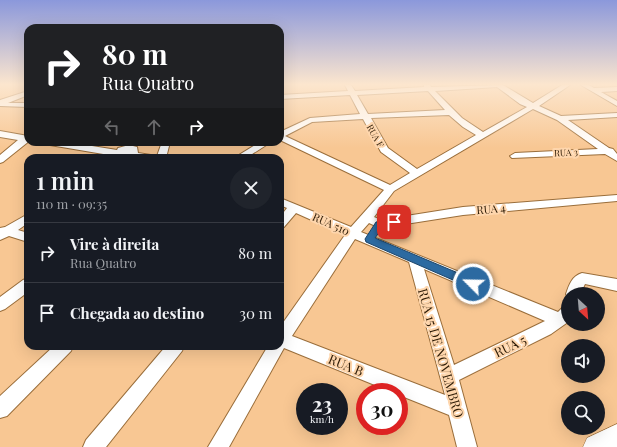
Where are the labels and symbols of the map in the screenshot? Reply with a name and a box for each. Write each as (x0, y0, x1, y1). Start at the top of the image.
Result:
street label: RUA F (364, 122, 387, 149)
street label: RUA 3 (554, 145, 578, 159)
street label: RUA 4 (476, 200, 507, 217)
pin (377, 205, 411, 239)
street label: RUA 510 (310, 209, 352, 239)
position arrow (452, 263, 494, 305)
street label: RUA 15 DE NOVEMBRO (415, 286, 468, 420)
north arrow (561, 287, 605, 331)
street label: RUA 5 (491, 331, 529, 361)
street label: RUA B (326, 350, 366, 379)
speed limit sign: 30 (356, 383, 408, 435)

